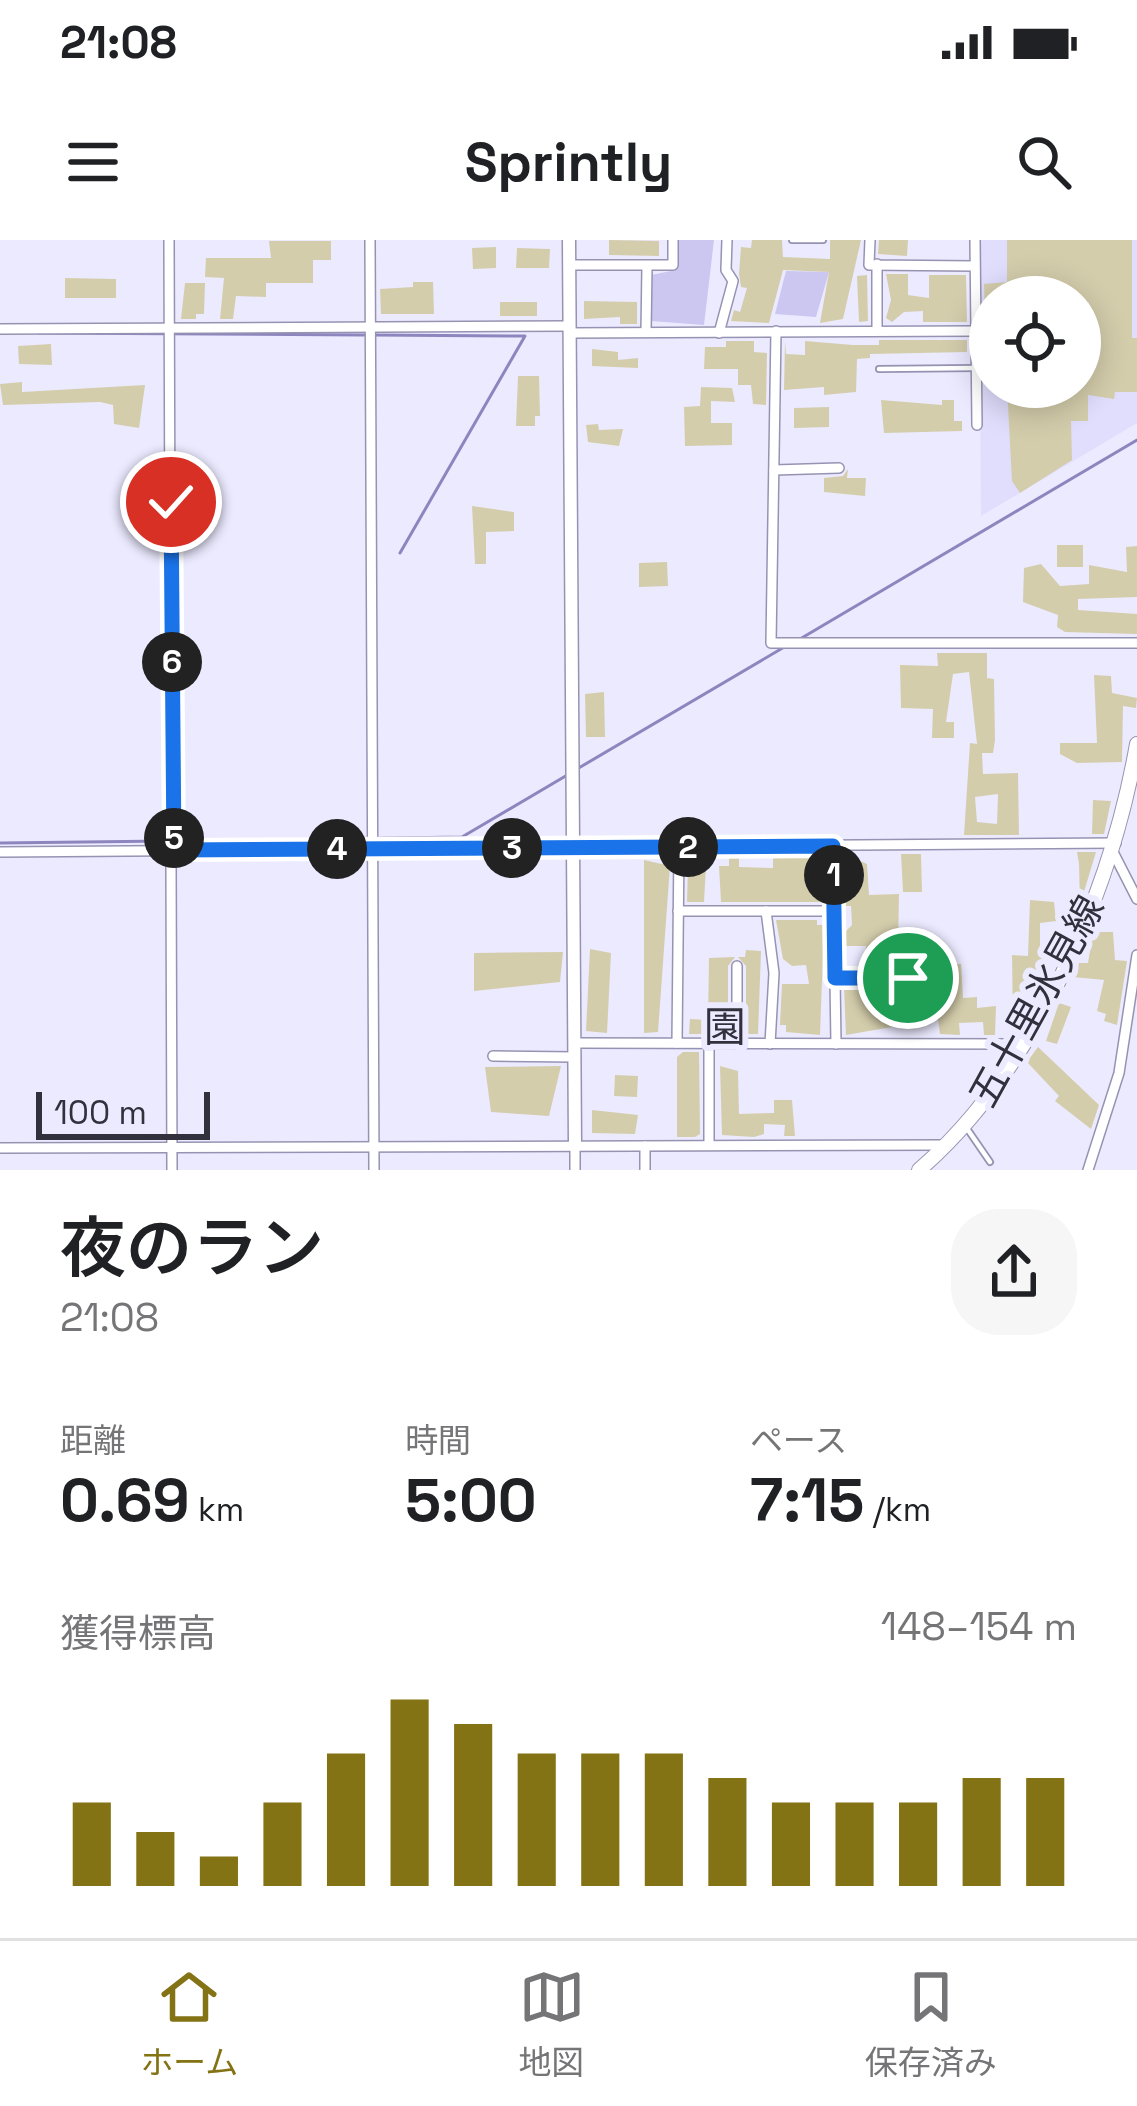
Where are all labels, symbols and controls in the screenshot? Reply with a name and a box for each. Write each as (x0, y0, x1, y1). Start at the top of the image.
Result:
text: 21:08 (60, 14, 177, 71)
text: Sprintly (465, 128, 672, 197)
icon: menu (60, 129, 126, 195)
icon: search (1011, 129, 1077, 195)
map controls (969, 276, 1101, 408)
button: locate (969, 276, 1101, 408)
pin (120, 451, 222, 553)
icon: check (138, 469, 204, 535)
pin: 6 (142, 632, 202, 692)
text: 6 (162, 641, 182, 683)
pin: 5 (144, 808, 204, 868)
text: 5 (164, 817, 184, 859)
pin: 2 (658, 817, 718, 877)
pin: 3 (482, 818, 542, 878)
pin: 4 (307, 819, 367, 879)
text: 2 (678, 826, 698, 868)
text: 3 (502, 827, 522, 869)
text: 4 (327, 828, 348, 870)
pin: 1 (804, 845, 864, 905)
text: 1 (827, 854, 841, 896)
street label: 五十里氷見線 (958, 887, 1115, 1115)
pin (857, 927, 959, 1029)
icon: arrive (875, 945, 941, 1011)
district label: 園 (704, 1001, 746, 1054)
scale bar (36, 1086, 210, 1139)
text: 100 m (54, 1092, 147, 1134)
text: 夜のラン (60, 1206, 324, 1290)
button: share (951, 1209, 1077, 1335)
text: 21:08 (60, 1293, 159, 1342)
text: 距離 (60, 1420, 126, 1462)
text: 時間 (405, 1420, 471, 1462)
text: ペース (750, 1420, 847, 1462)
text: 0.69 (60, 1462, 190, 1539)
text: 5:00 (405, 1462, 537, 1539)
text: 7:15 (750, 1462, 864, 1539)
text: km (190, 1489, 244, 1531)
text: /km (864, 1489, 931, 1531)
text: 148–154 m (881, 1602, 1077, 1651)
text: 獲得標高 (60, 1609, 216, 1658)
tab: ホーム (140, 1964, 238, 2084)
tab: 地図 (519, 1964, 585, 2084)
tab: 保存済み (865, 1964, 997, 2084)

